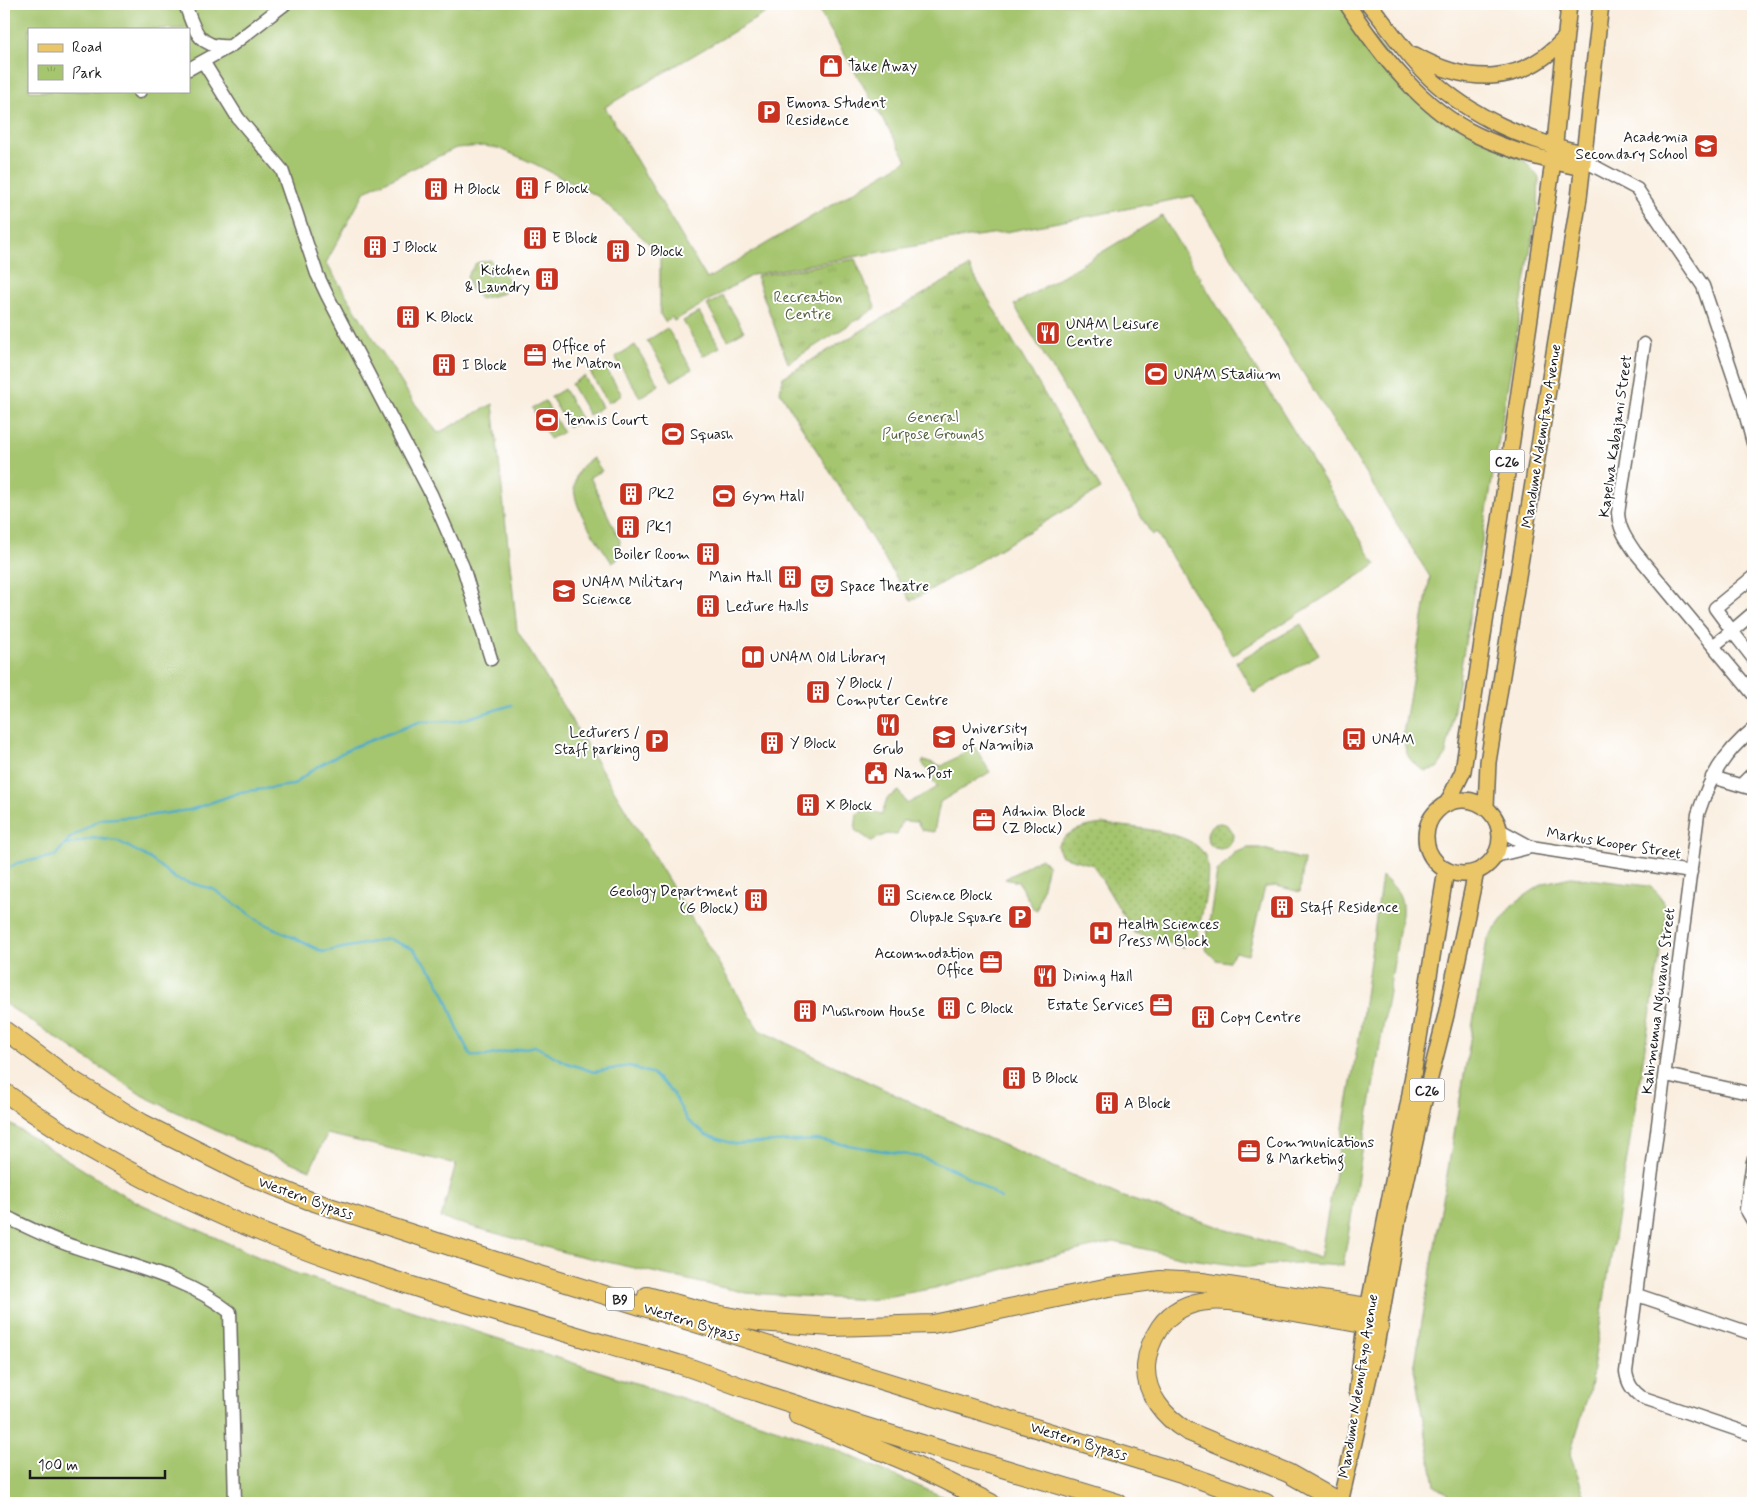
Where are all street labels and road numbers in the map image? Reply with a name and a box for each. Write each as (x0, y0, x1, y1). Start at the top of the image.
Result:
street label: Mandume Ndemufayo Avenue (1518, 342, 1566, 530)
street label: Kapelwa Kabajani Street (1595, 353, 1637, 519)
road number: C26 (1490, 450, 1524, 472)
street label: Markus Kooper Street (1545, 823, 1683, 865)
street label: Kahimemua Nguvauva Street (1638, 906, 1681, 1096)
road number: C26 (1410, 1078, 1444, 1102)
street label: Western Bypass (255, 1172, 357, 1226)
road number: B9 (606, 1288, 634, 1310)
street label: Mandume Ndemufayo Avenue (1335, 1292, 1383, 1480)
street label: Western Bypass (641, 1299, 743, 1347)
street label: Western Bypass (1028, 1418, 1130, 1466)

